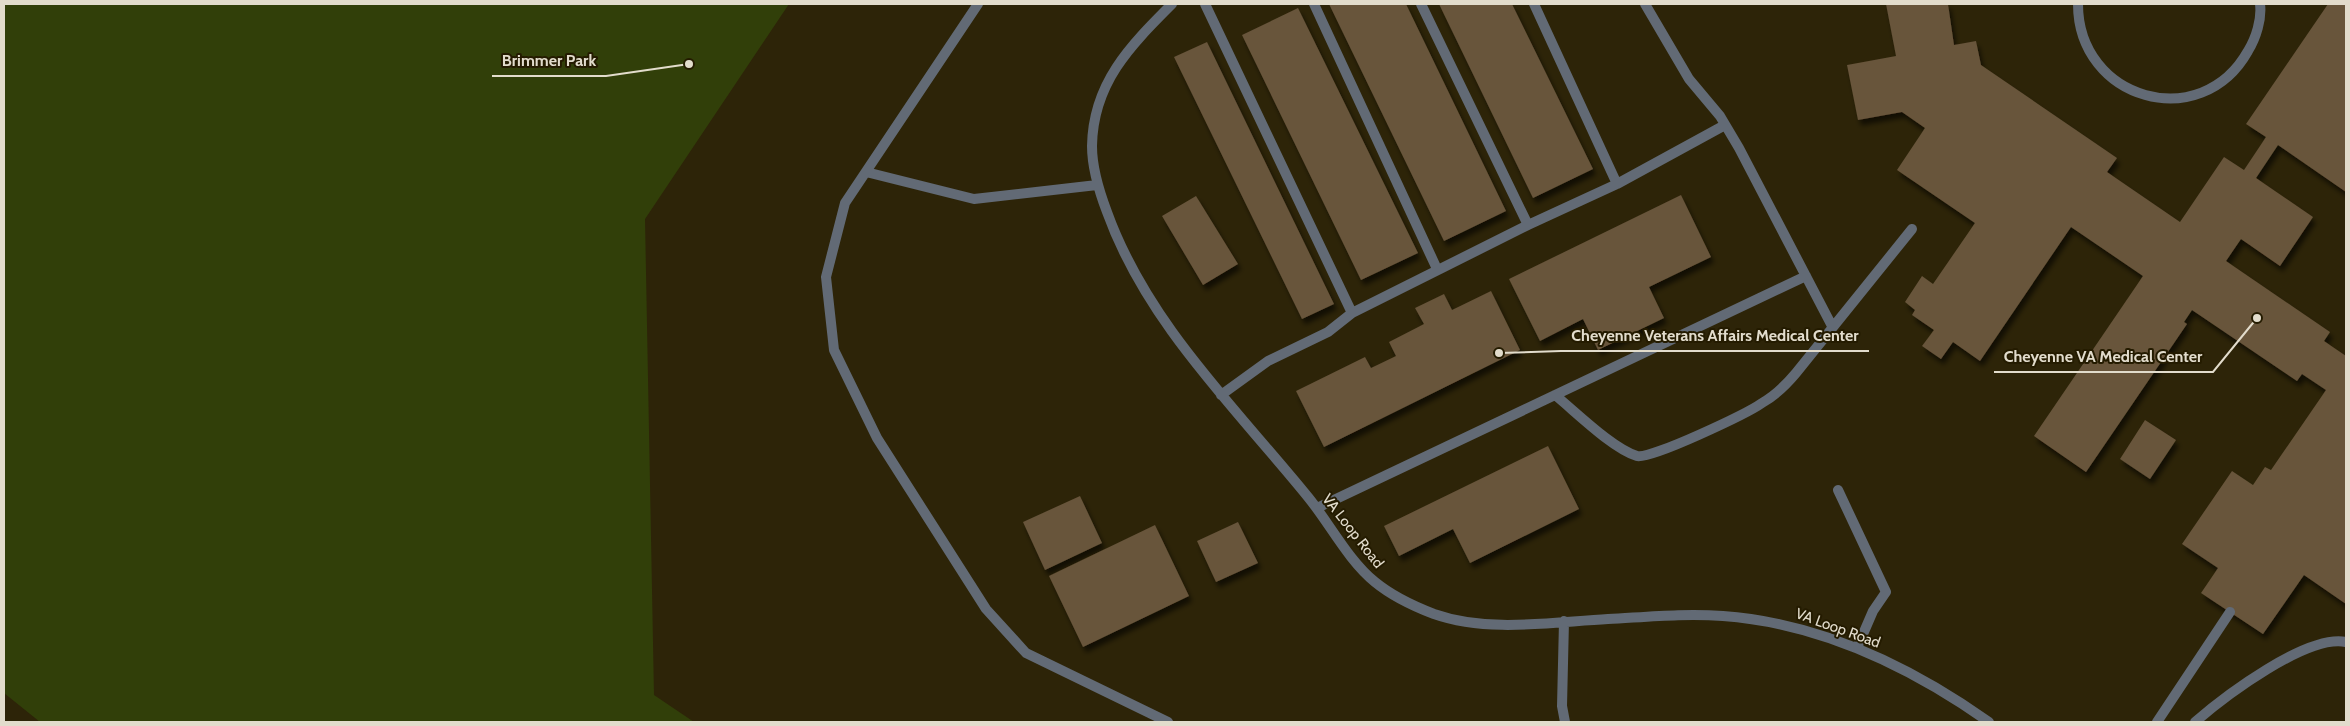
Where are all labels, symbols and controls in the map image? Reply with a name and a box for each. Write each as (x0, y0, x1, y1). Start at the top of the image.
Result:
callout: Brimmer Park (492, 45, 606, 76)
text: Brimmer Park (502, 51, 596, 70)
callout: Cheyenne Veterans Affairs Medical Center (1561, 320, 1869, 351)
text: Cheyenne Veterans Affairs Medical Center (1571, 326, 1859, 345)
callout: Cheyenne VA Medical Center (1994, 341, 2213, 372)
text: Cheyenne VA Medical Center (2004, 347, 2203, 366)
street label: VA Loop Road (1318, 490, 1388, 572)
street label: VA Loop Road (1793, 604, 1883, 652)

